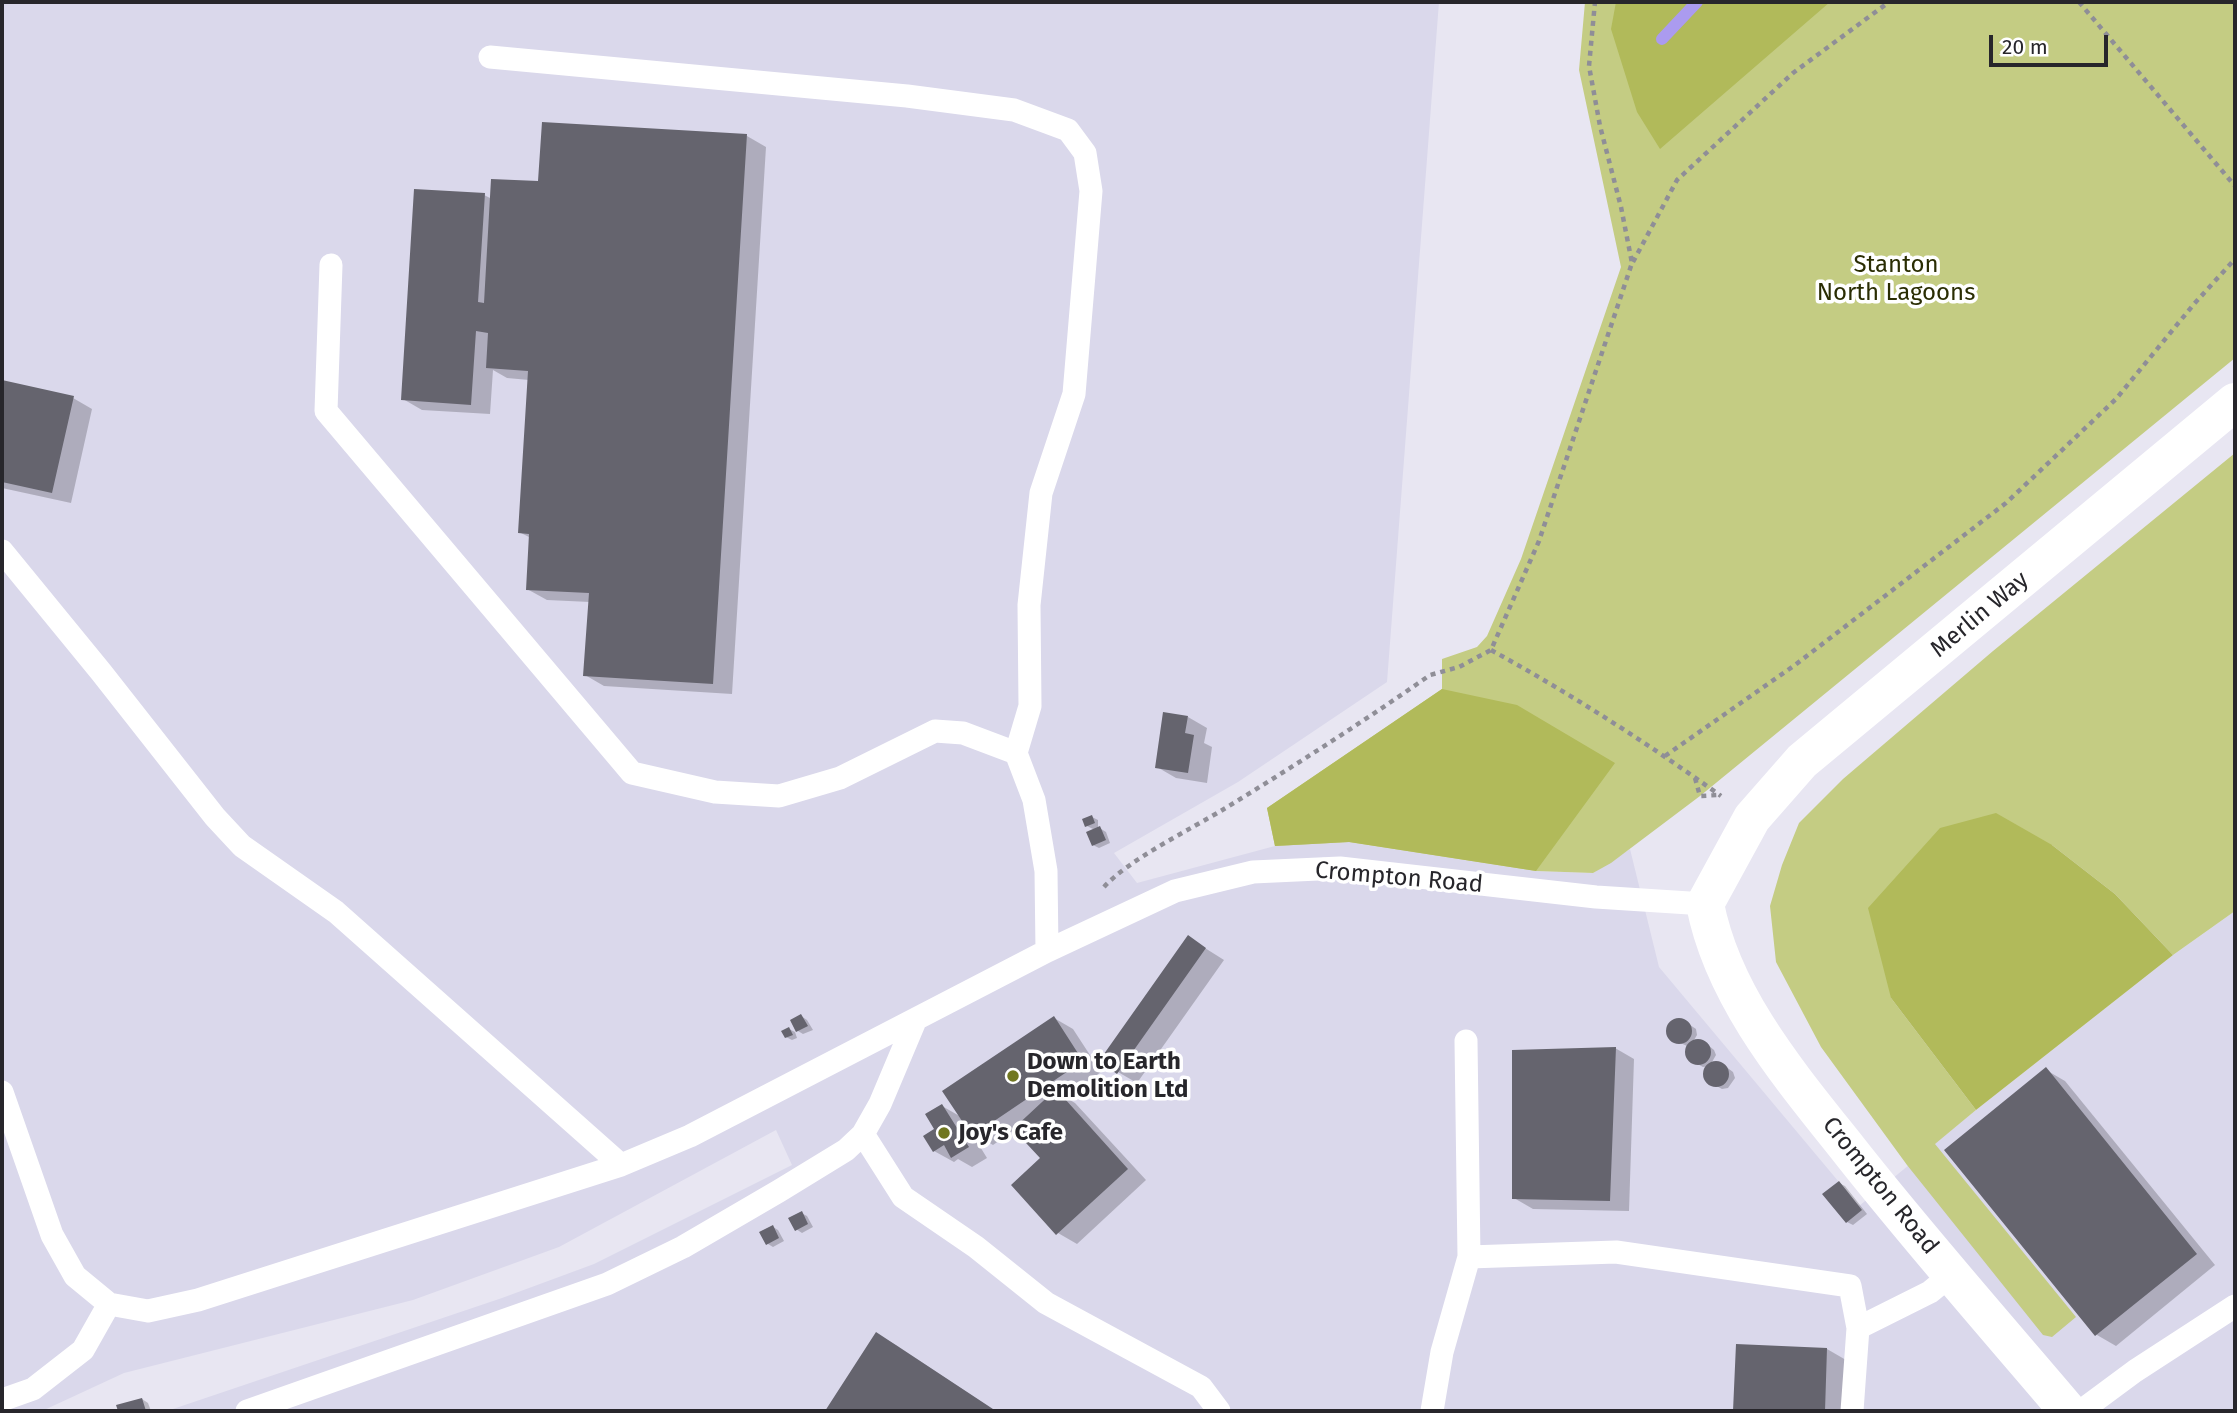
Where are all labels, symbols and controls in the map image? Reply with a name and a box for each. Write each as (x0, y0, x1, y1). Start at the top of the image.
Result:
scale bar (1992, 21, 2111, 65)
text: 20 m (2002, 34, 2048, 60)
park label: Stanton North Lagoons (1817, 251, 1975, 307)
street label: Merlin Way (1925, 566, 2035, 664)
street label: Crompton Road (1314, 856, 1484, 900)
place label: Down to Earth Demolition Ltd (1027, 1048, 1189, 1104)
marker: Down to Earth Demolition Ltd (1005, 1068, 1021, 1084)
street label: Crompton Road (1816, 1111, 1944, 1261)
place label: Joy's Cafe (958, 1119, 1063, 1147)
marker: Joy's Cafe (936, 1125, 952, 1141)

